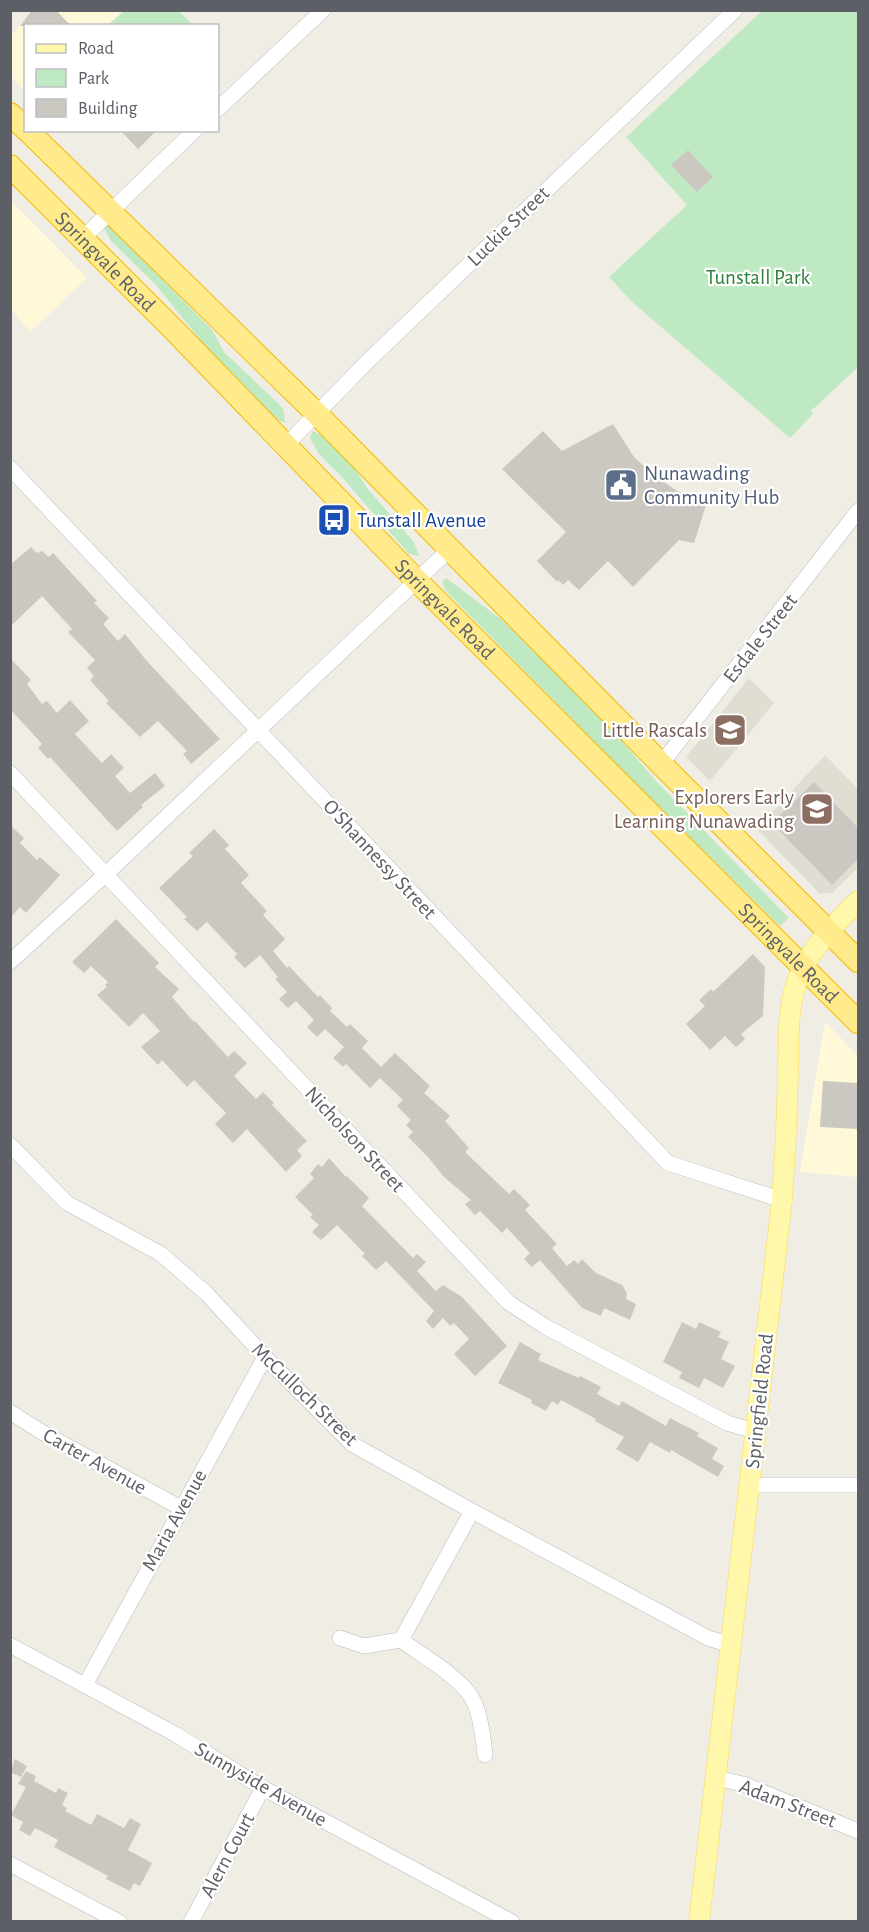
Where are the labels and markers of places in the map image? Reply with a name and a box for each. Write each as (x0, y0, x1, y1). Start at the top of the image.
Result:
place label: Nunawading Community Hub (644, 463, 779, 508)
public building icon: Nunawading Community Hub (603, 467, 639, 503)
bus stop icon: Tunstall Avenue (316, 502, 352, 538)
place label: Tunstall Avenue (357, 510, 486, 531)
school or university icon: Little Rascals (712, 712, 748, 748)
place label: Little Rascals (602, 720, 707, 741)
place label: Explorers Early Learning Nunawading (614, 787, 795, 832)
school or university icon: Explorers Early Learning Nunawading (799, 791, 835, 827)

